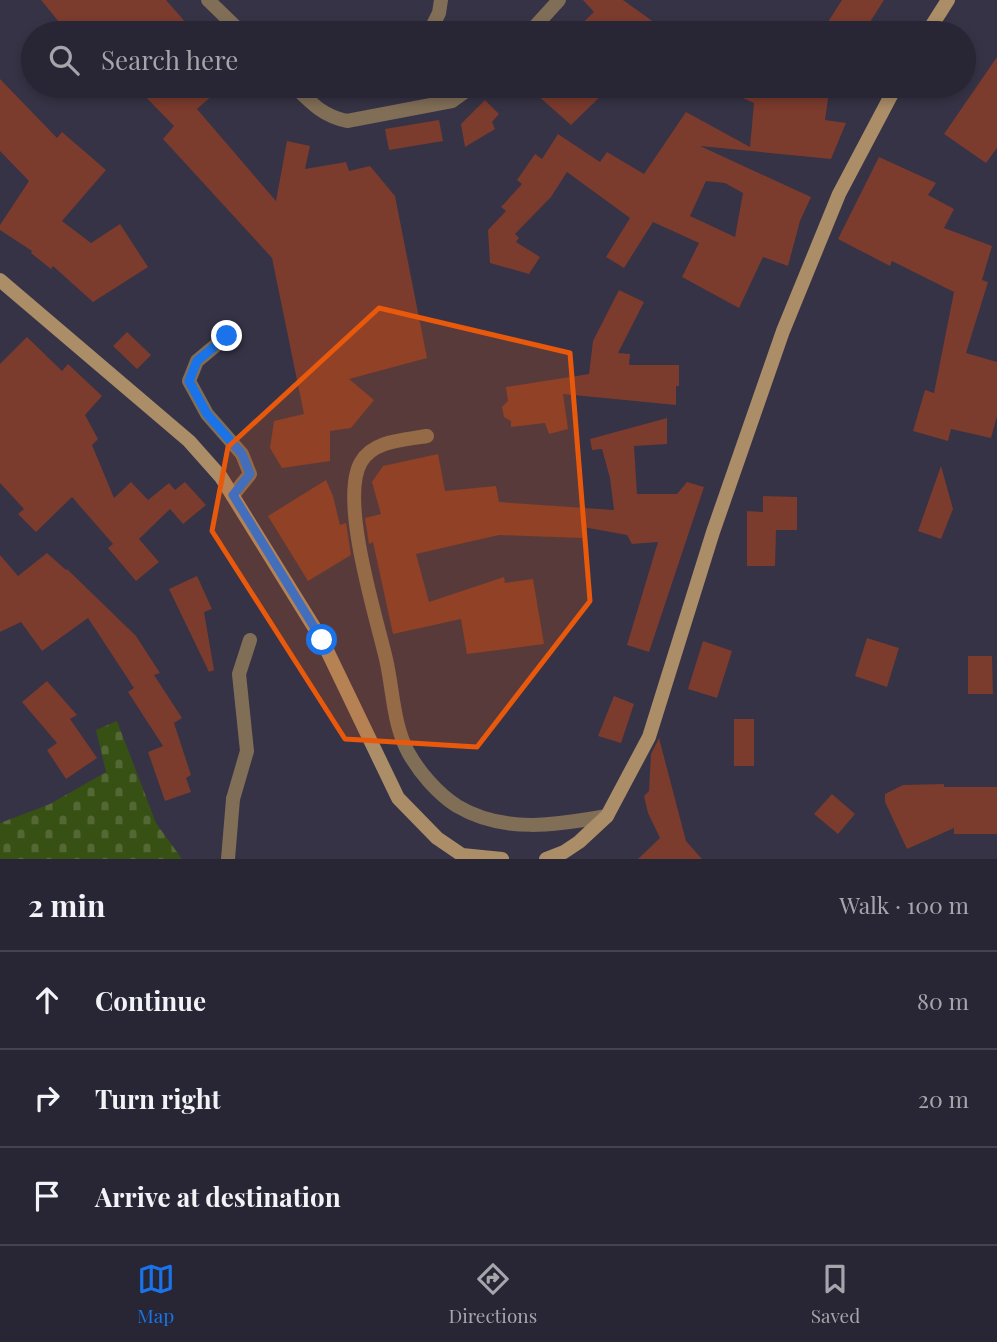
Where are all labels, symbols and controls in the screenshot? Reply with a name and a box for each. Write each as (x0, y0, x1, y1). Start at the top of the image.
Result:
search box (21, 21, 976, 98)
icon: search (45, 41, 83, 79)
text: Search here (101, 42, 238, 77)
route end (211, 320, 242, 351)
route start (306, 624, 337, 655)
text: 2 min (28, 885, 105, 925)
text: Walk · 100 m (839, 889, 969, 920)
icon: ahead (28, 981, 66, 1019)
text: Continue (95, 983, 206, 1018)
text: 80 m (917, 985, 969, 1016)
icon: right (28, 1079, 66, 1117)
text: Turn right (95, 1081, 221, 1116)
text: 20 m (918, 1083, 969, 1114)
icon: arrive (28, 1177, 66, 1215)
text: Arrive at destination (95, 1179, 341, 1214)
tab: Map (137, 1260, 175, 1328)
tab: Directions (448, 1260, 537, 1328)
tab: Saved (811, 1260, 860, 1328)

